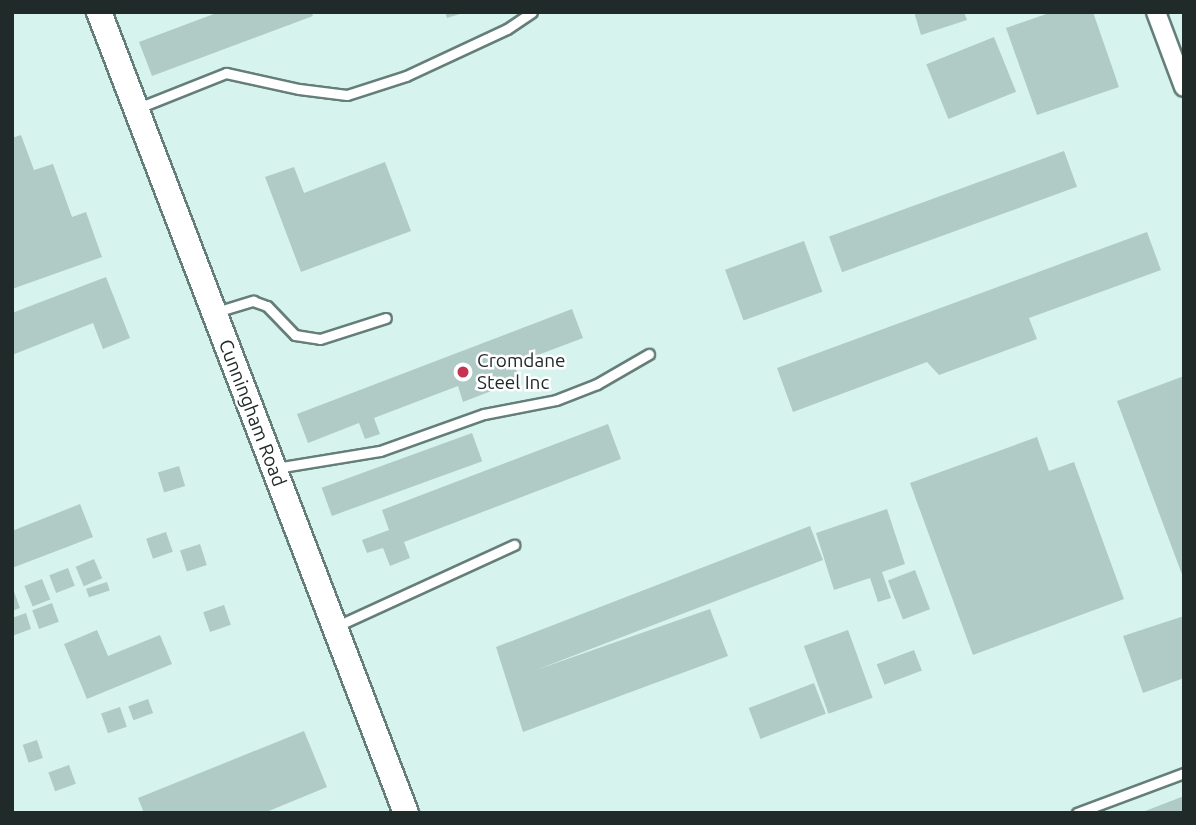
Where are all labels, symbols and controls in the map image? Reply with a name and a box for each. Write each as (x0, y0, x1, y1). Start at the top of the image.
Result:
street label: Cunningham Road (213, 336, 291, 490)
place label: Cromdane Steel Inc (477, 350, 566, 394)
marker: Cromdane Steel Inc (455, 364, 471, 380)

